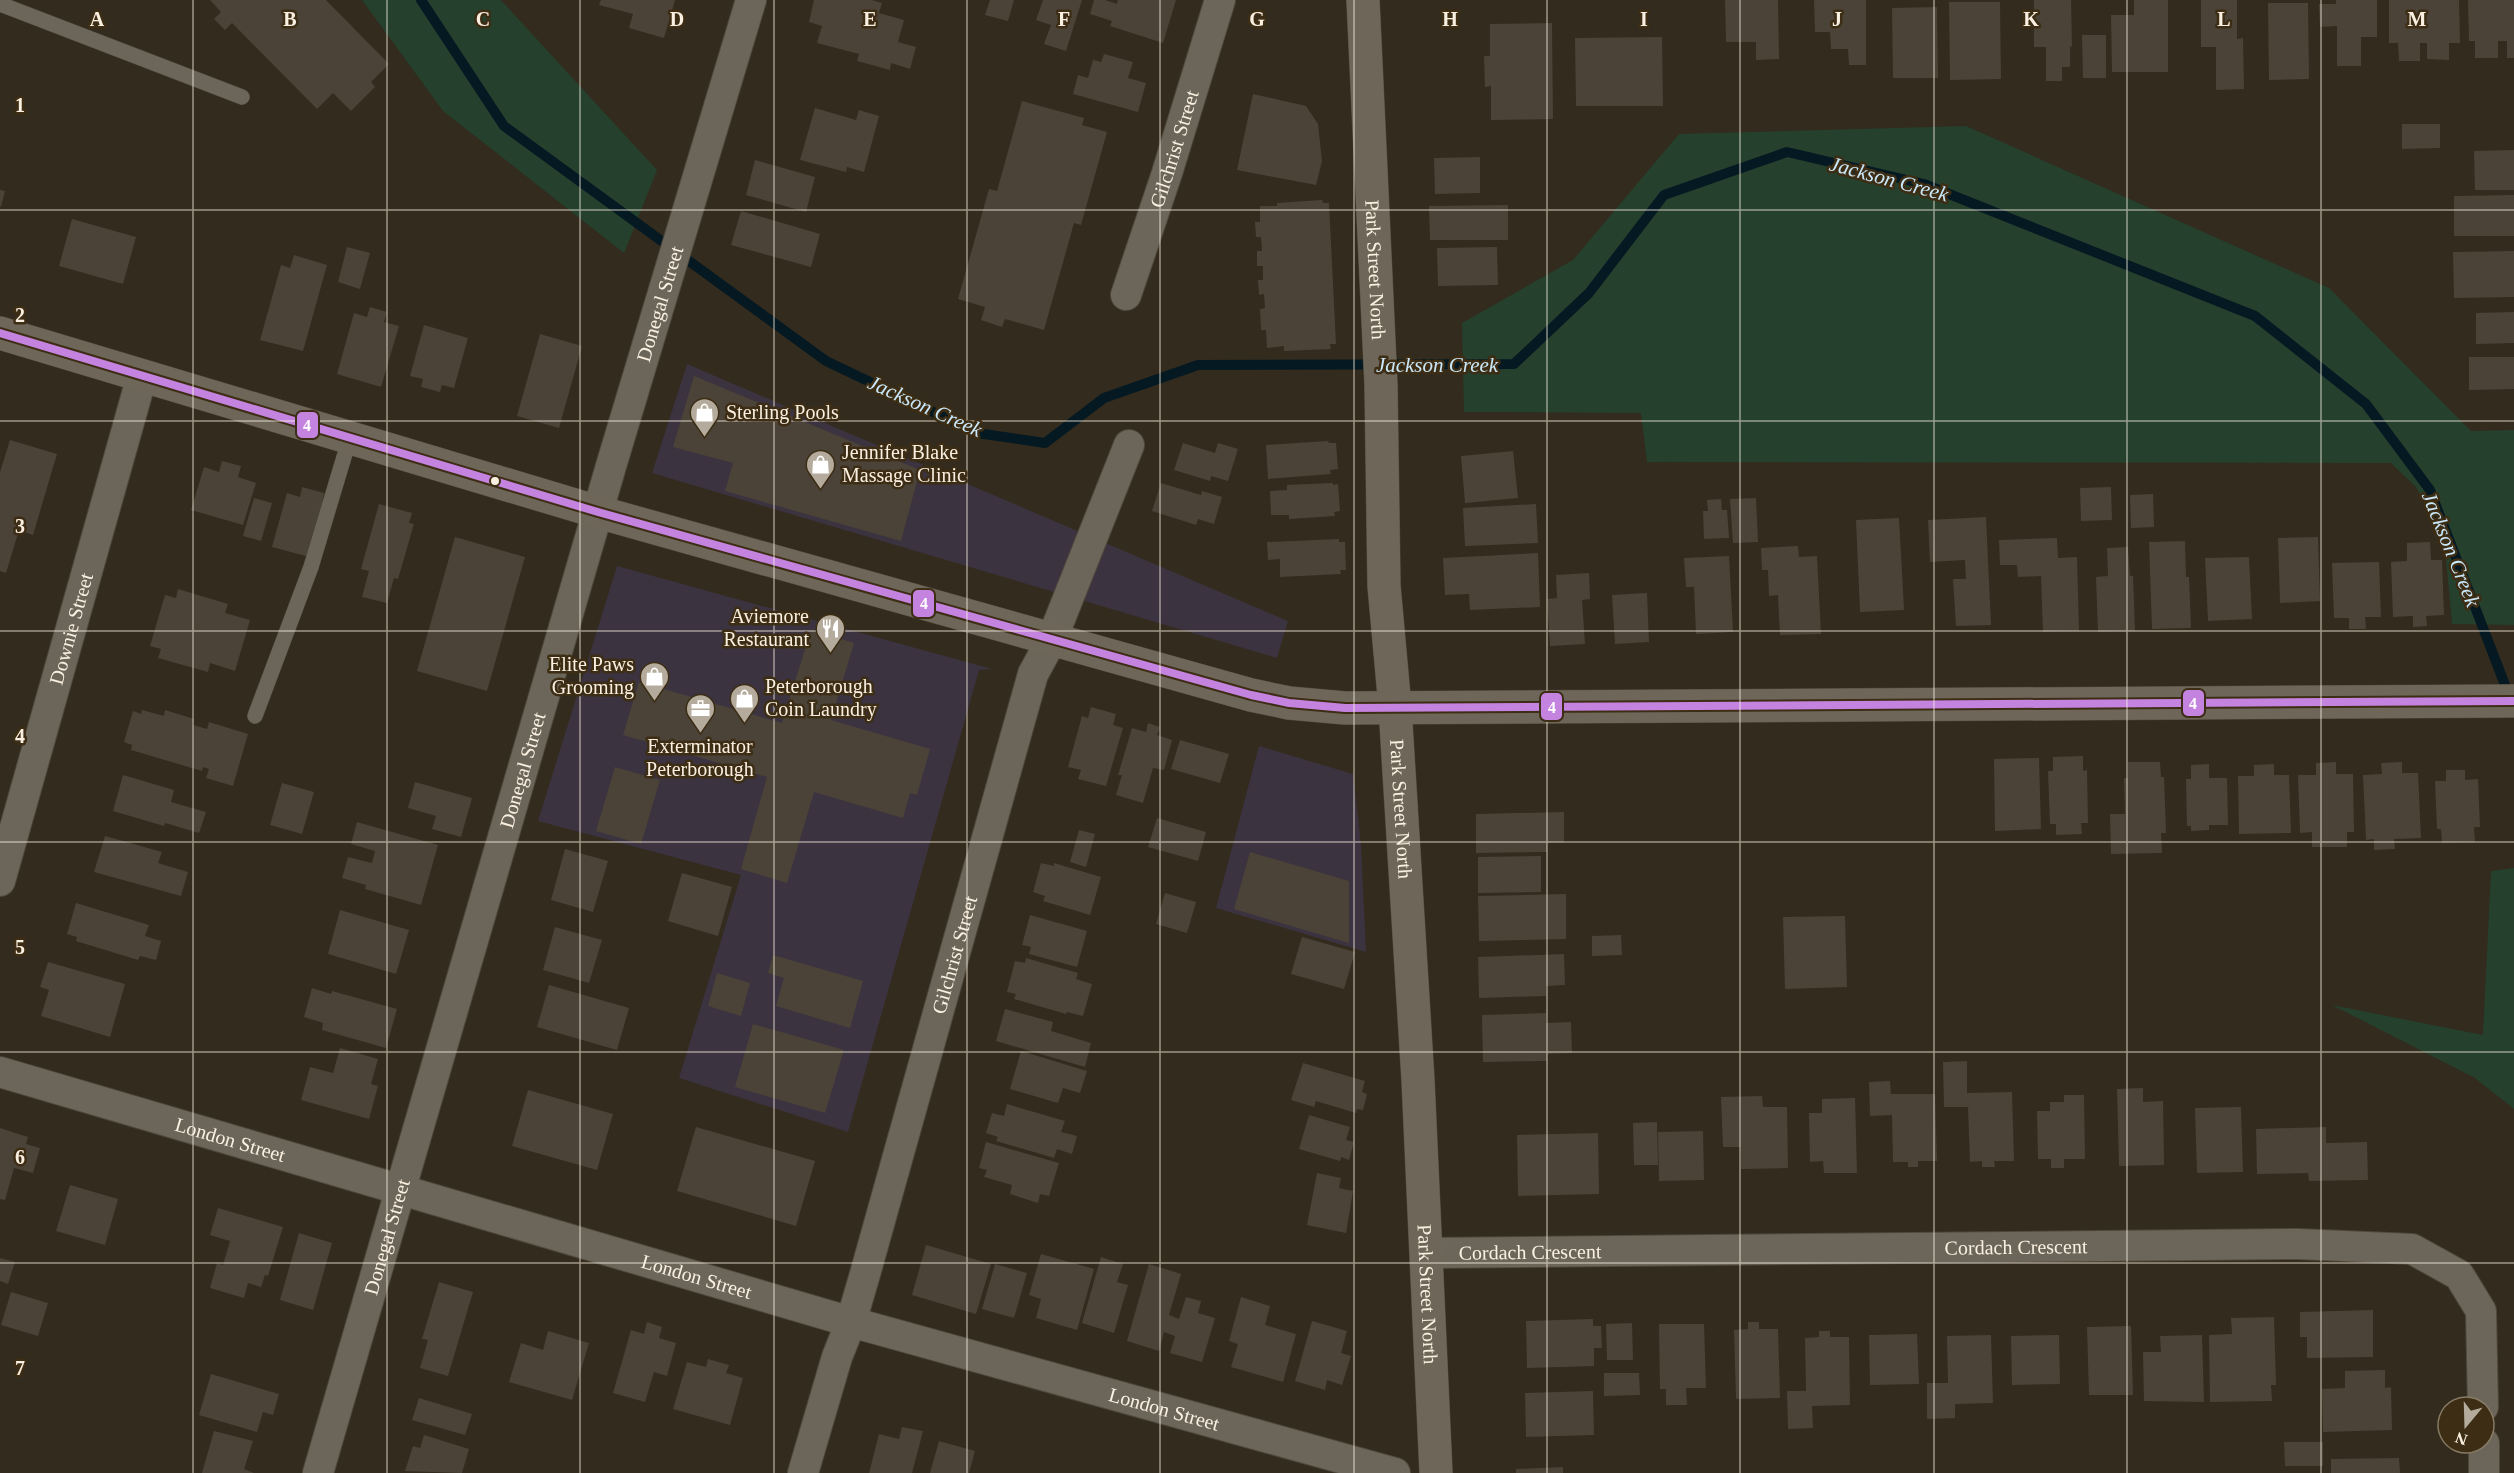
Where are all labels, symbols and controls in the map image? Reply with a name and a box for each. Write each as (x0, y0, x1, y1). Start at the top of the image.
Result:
text: A (90, 8, 105, 30)
text: B (283, 8, 297, 30)
text: C (476, 8, 490, 30)
text: D (670, 8, 684, 30)
text: E (863, 8, 877, 30)
text: F (1058, 8, 1070, 30)
text: G (1249, 8, 1265, 30)
text: H (1442, 8, 1458, 30)
text: I (1640, 8, 1648, 30)
text: J (1832, 8, 1842, 30)
text: K (2023, 8, 2039, 30)
text: L (2217, 8, 2231, 30)
text: M (2408, 8, 2427, 30)
street label: Gilchrist Street (1145, 87, 1203, 210)
text: 1 (15, 94, 25, 116)
water label: Jackson Creek (1827, 152, 1952, 207)
street label: Park Street North (1361, 199, 1390, 340)
street label: Donegal Street (632, 243, 688, 364)
text: 2 (15, 304, 25, 326)
water label: Jackson Creek (1376, 353, 1499, 377)
water label: Jackson Creek (864, 370, 986, 442)
shop icon: Sterling Pools (689, 396, 721, 438)
place label: Sterling Pools (726, 401, 839, 424)
line badge: 4 (296, 411, 319, 439)
text: 4 (303, 417, 311, 434)
place label: Jennifer Blake Massage Clinic (842, 441, 966, 487)
shop icon: Jennifer Blake Massage Clinic (805, 448, 837, 490)
unlabelled marker (489, 475, 501, 487)
water label: Jackson Creek (2417, 488, 2485, 611)
text: 3 (15, 515, 25, 537)
street label: Downie Street (45, 570, 97, 687)
line badge: 4 (912, 589, 935, 618)
text: 4 (920, 595, 928, 612)
place label: Aviemore Restaurant (723, 605, 809, 650)
restaurant icon: Aviemore Restaurant (814, 612, 846, 654)
place label: Elite Paws Grooming (549, 653, 634, 699)
shop icon: Elite Paws Grooming (639, 660, 671, 702)
place label: Peterborough Coin Laundry (765, 675, 877, 721)
shop icon: Peterborough Coin Laundry (728, 682, 760, 724)
line badge: 4 (2182, 689, 2205, 717)
office icon: Exterminator Peterborough (684, 692, 716, 734)
line badge: 4 (1540, 692, 1563, 721)
text: 4 (2189, 695, 2197, 712)
text: 4 (1548, 699, 1556, 716)
street label: Donegal Street (495, 709, 550, 831)
text: 4 (15, 725, 25, 747)
place label: Exterminator Peterborough (646, 735, 754, 781)
street label: Park Street North (1386, 738, 1417, 879)
street label: Gilchrist Street (927, 893, 981, 1016)
text: 5 (15, 936, 25, 958)
street label: London Street (173, 1113, 288, 1166)
text: 6 (15, 1146, 25, 1168)
street label: Donegal Street (359, 1176, 414, 1297)
street label: Park Street North (1414, 1224, 1442, 1365)
street label: Cordach Crescent (1944, 1235, 2088, 1259)
street label: Cordach Crescent (1458, 1240, 1602, 1264)
street label: London Street (639, 1250, 755, 1303)
text: 7 (15, 1357, 25, 1379)
street label: London Street (1106, 1383, 1222, 1435)
north arrow (2436, 1395, 2496, 1455)
text: N (2453, 1429, 2470, 1449)

